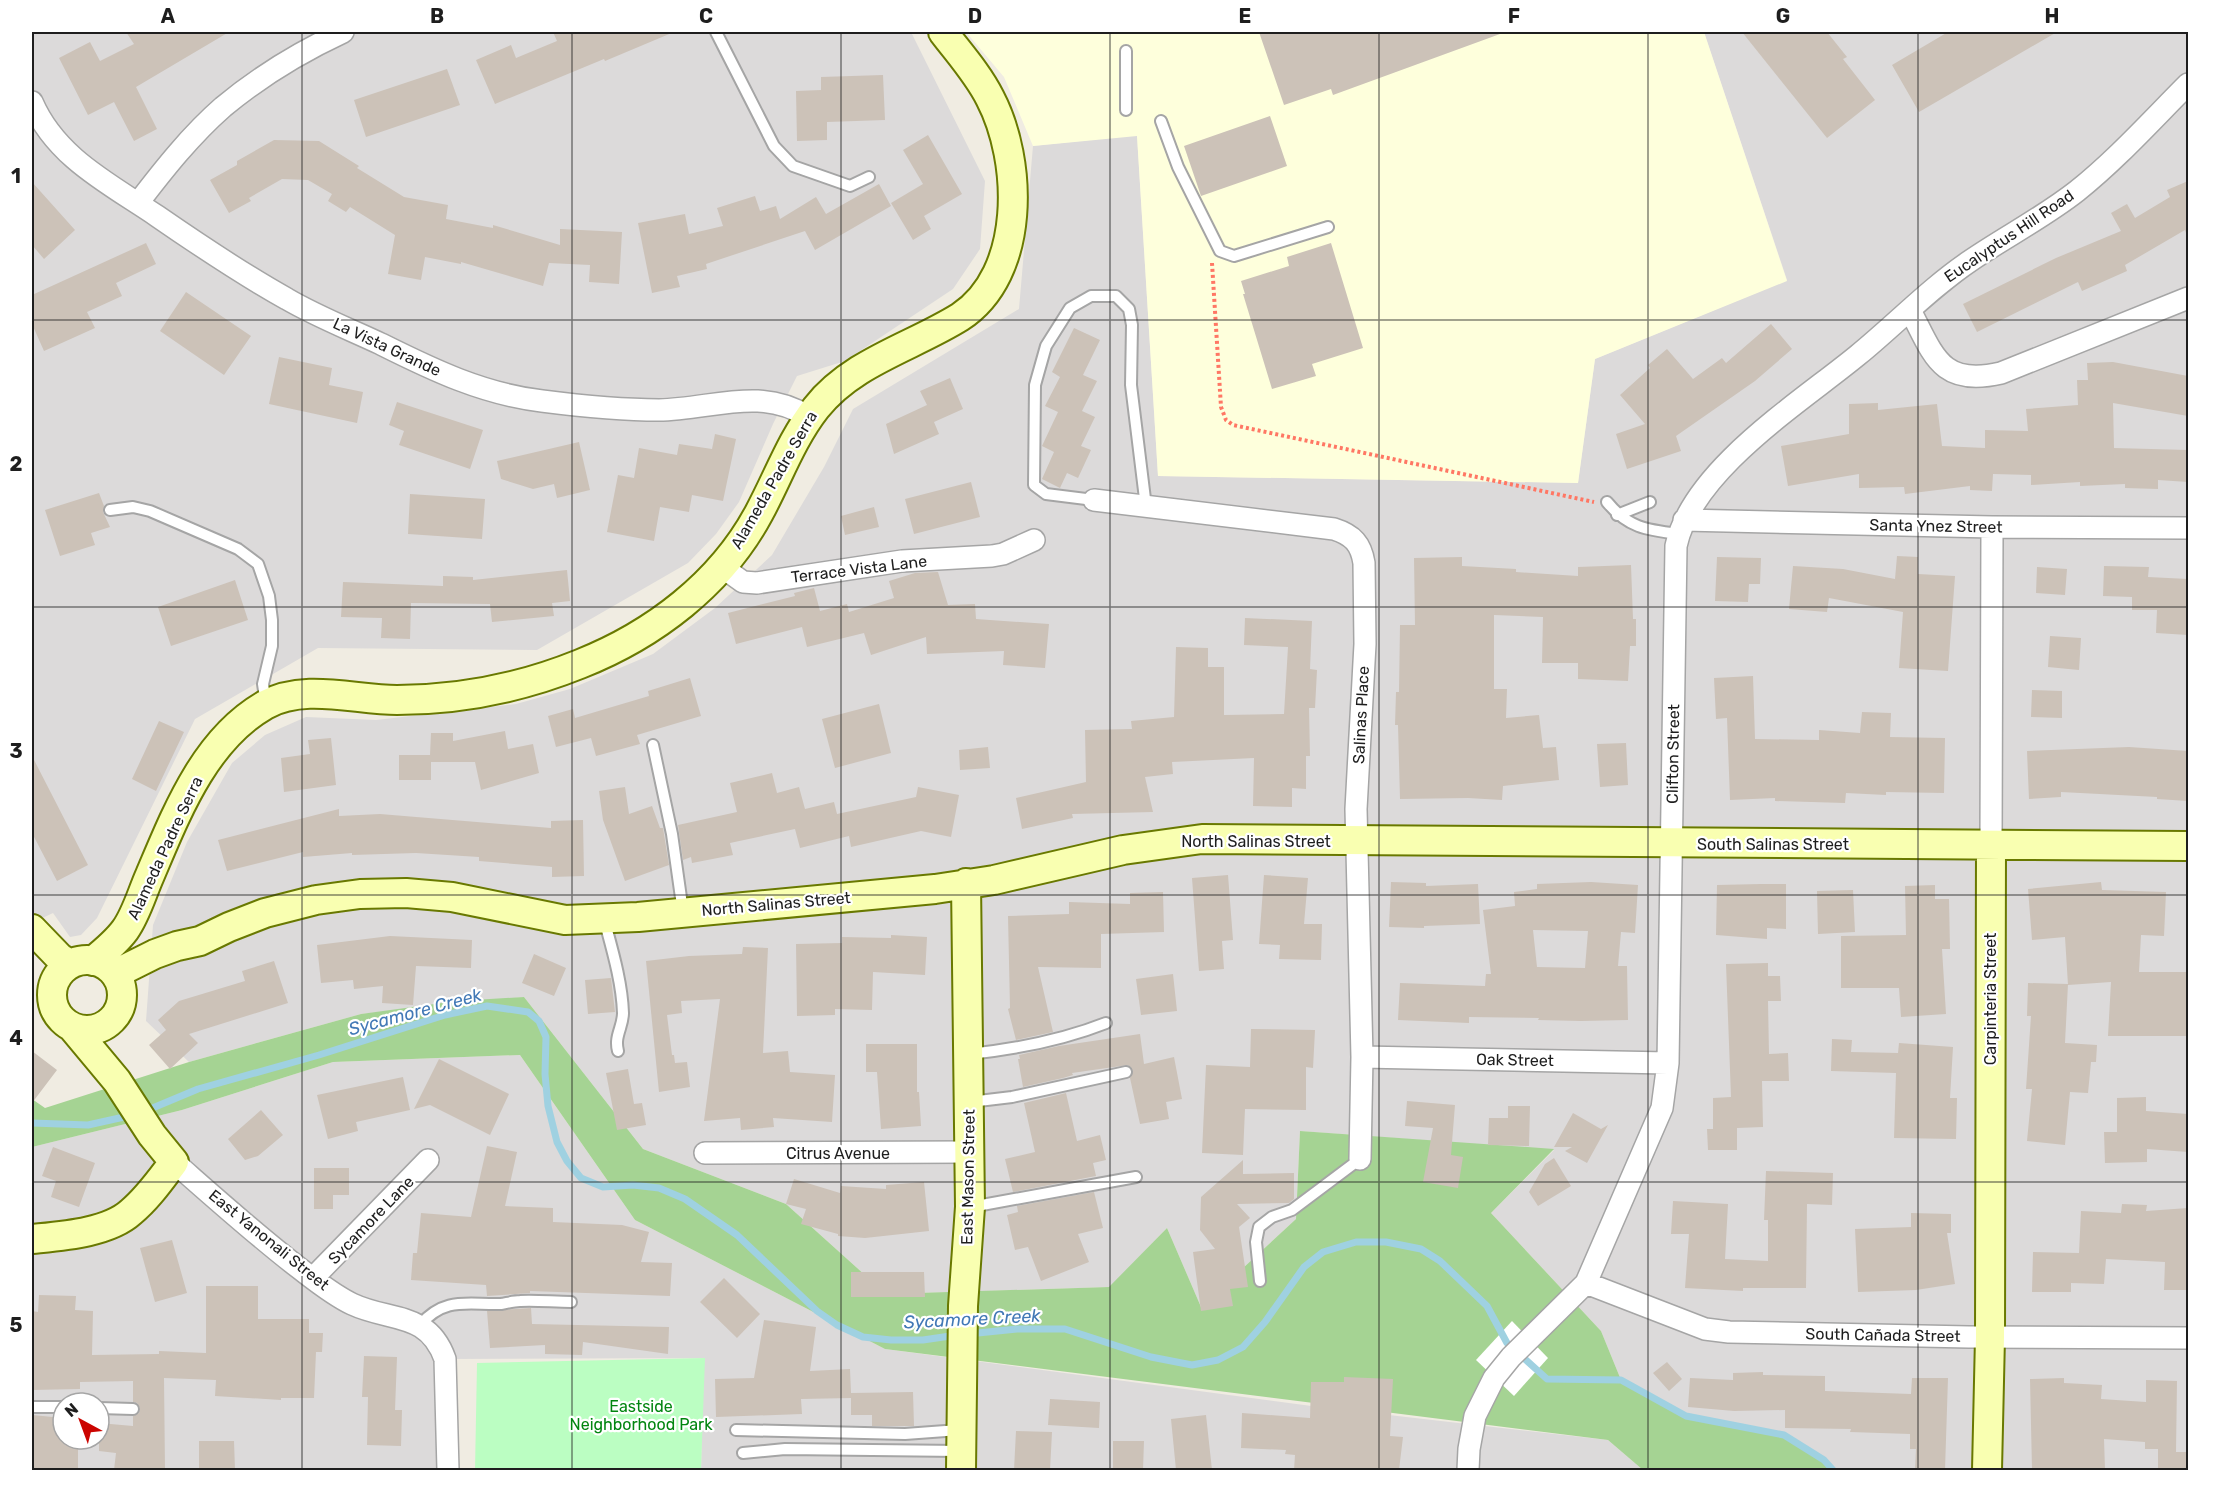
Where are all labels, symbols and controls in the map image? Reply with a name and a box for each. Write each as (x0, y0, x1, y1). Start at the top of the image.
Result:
text: A (161, 4, 176, 28)
text: B (430, 4, 444, 28)
text: C (699, 4, 713, 28)
text: D (968, 4, 982, 28)
text: E (1239, 4, 1251, 28)
text: F (1508, 4, 1520, 28)
text: G (1776, 4, 1790, 28)
text: H (2045, 4, 2059, 28)
text: 1 (11, 164, 21, 188)
street label: Eucalyptus Hill Road (1941, 186, 2077, 286)
street label: La Vista Grande (330, 314, 444, 380)
street label: Alameda Padre Serra (727, 408, 821, 552)
text: 2 (10, 452, 23, 476)
street label: Santa Ynez Street (1869, 515, 2003, 537)
street label: Terrace Vista Lane (790, 551, 928, 587)
street label: Salinas Place (1349, 666, 1373, 764)
street label: Clifton Street (1663, 704, 1683, 804)
text: 3 (9, 739, 23, 763)
street label: Alameda Padre Serra (123, 773, 207, 923)
street label: North Salinas Street (1181, 832, 1331, 851)
street label: South Salinas Street (1697, 835, 1849, 854)
street label: North Salinas Street (701, 888, 851, 920)
street label: Carpinteria Street (1981, 933, 2000, 1065)
water label: Sycamore Creek (346, 983, 485, 1040)
text: 4 (9, 1026, 23, 1050)
street label: Oak Street (1476, 1050, 1554, 1070)
street label: East Mason Street (957, 1109, 979, 1245)
street label: Citrus Avenue (786, 1144, 890, 1163)
street label: Sycamore Lane (324, 1172, 418, 1268)
street label: East Yanonali Street (205, 1186, 333, 1294)
water label: Sycamore Creek (903, 1304, 1042, 1334)
text: 5 (10, 1313, 23, 1337)
street label: South Cañada Street (1805, 1324, 1961, 1346)
north arrow (51, 1391, 111, 1451)
park label: Eastside Neighborhood Park (570, 1397, 713, 1434)
text: N (61, 1399, 82, 1421)

